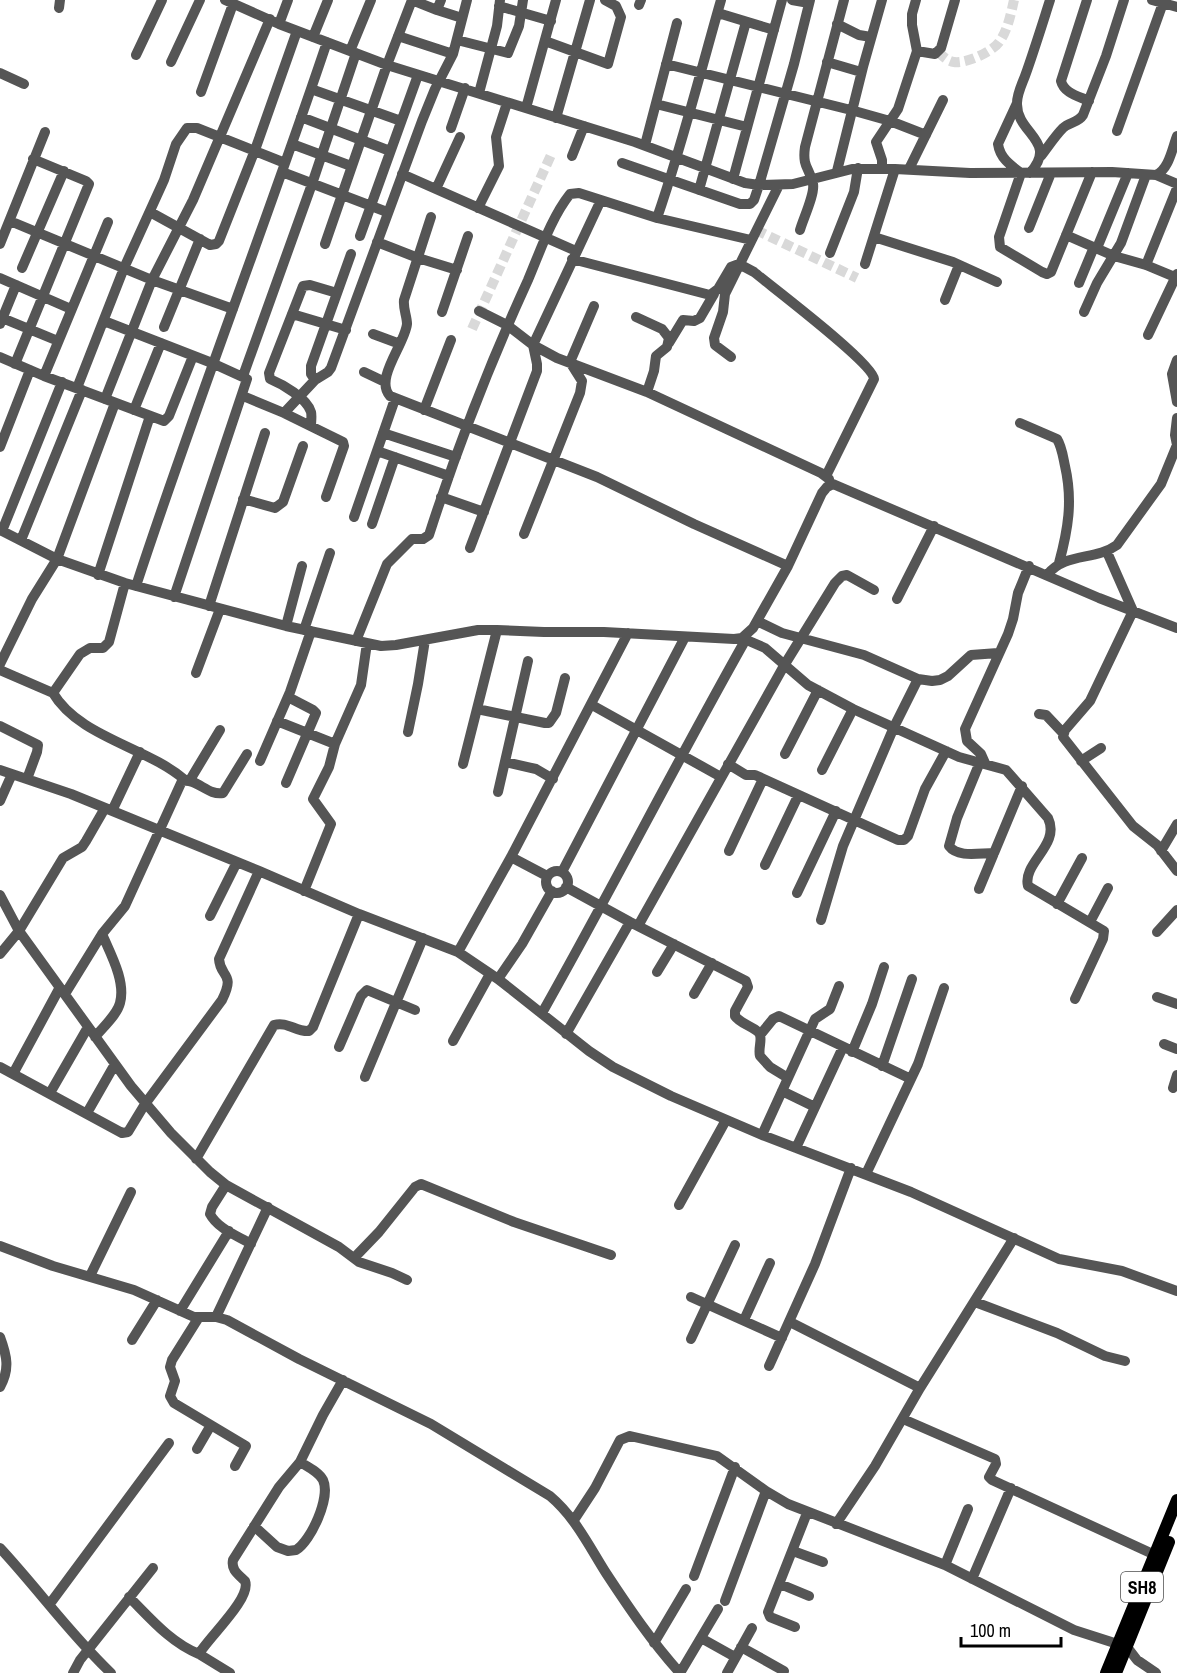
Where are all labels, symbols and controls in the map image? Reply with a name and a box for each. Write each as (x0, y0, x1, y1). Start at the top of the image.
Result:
road number: SH8 (1121, 1572, 1163, 1602)
scale bar (961, 1610, 1062, 1648)
text: 100 m (970, 1618, 1011, 1643)

